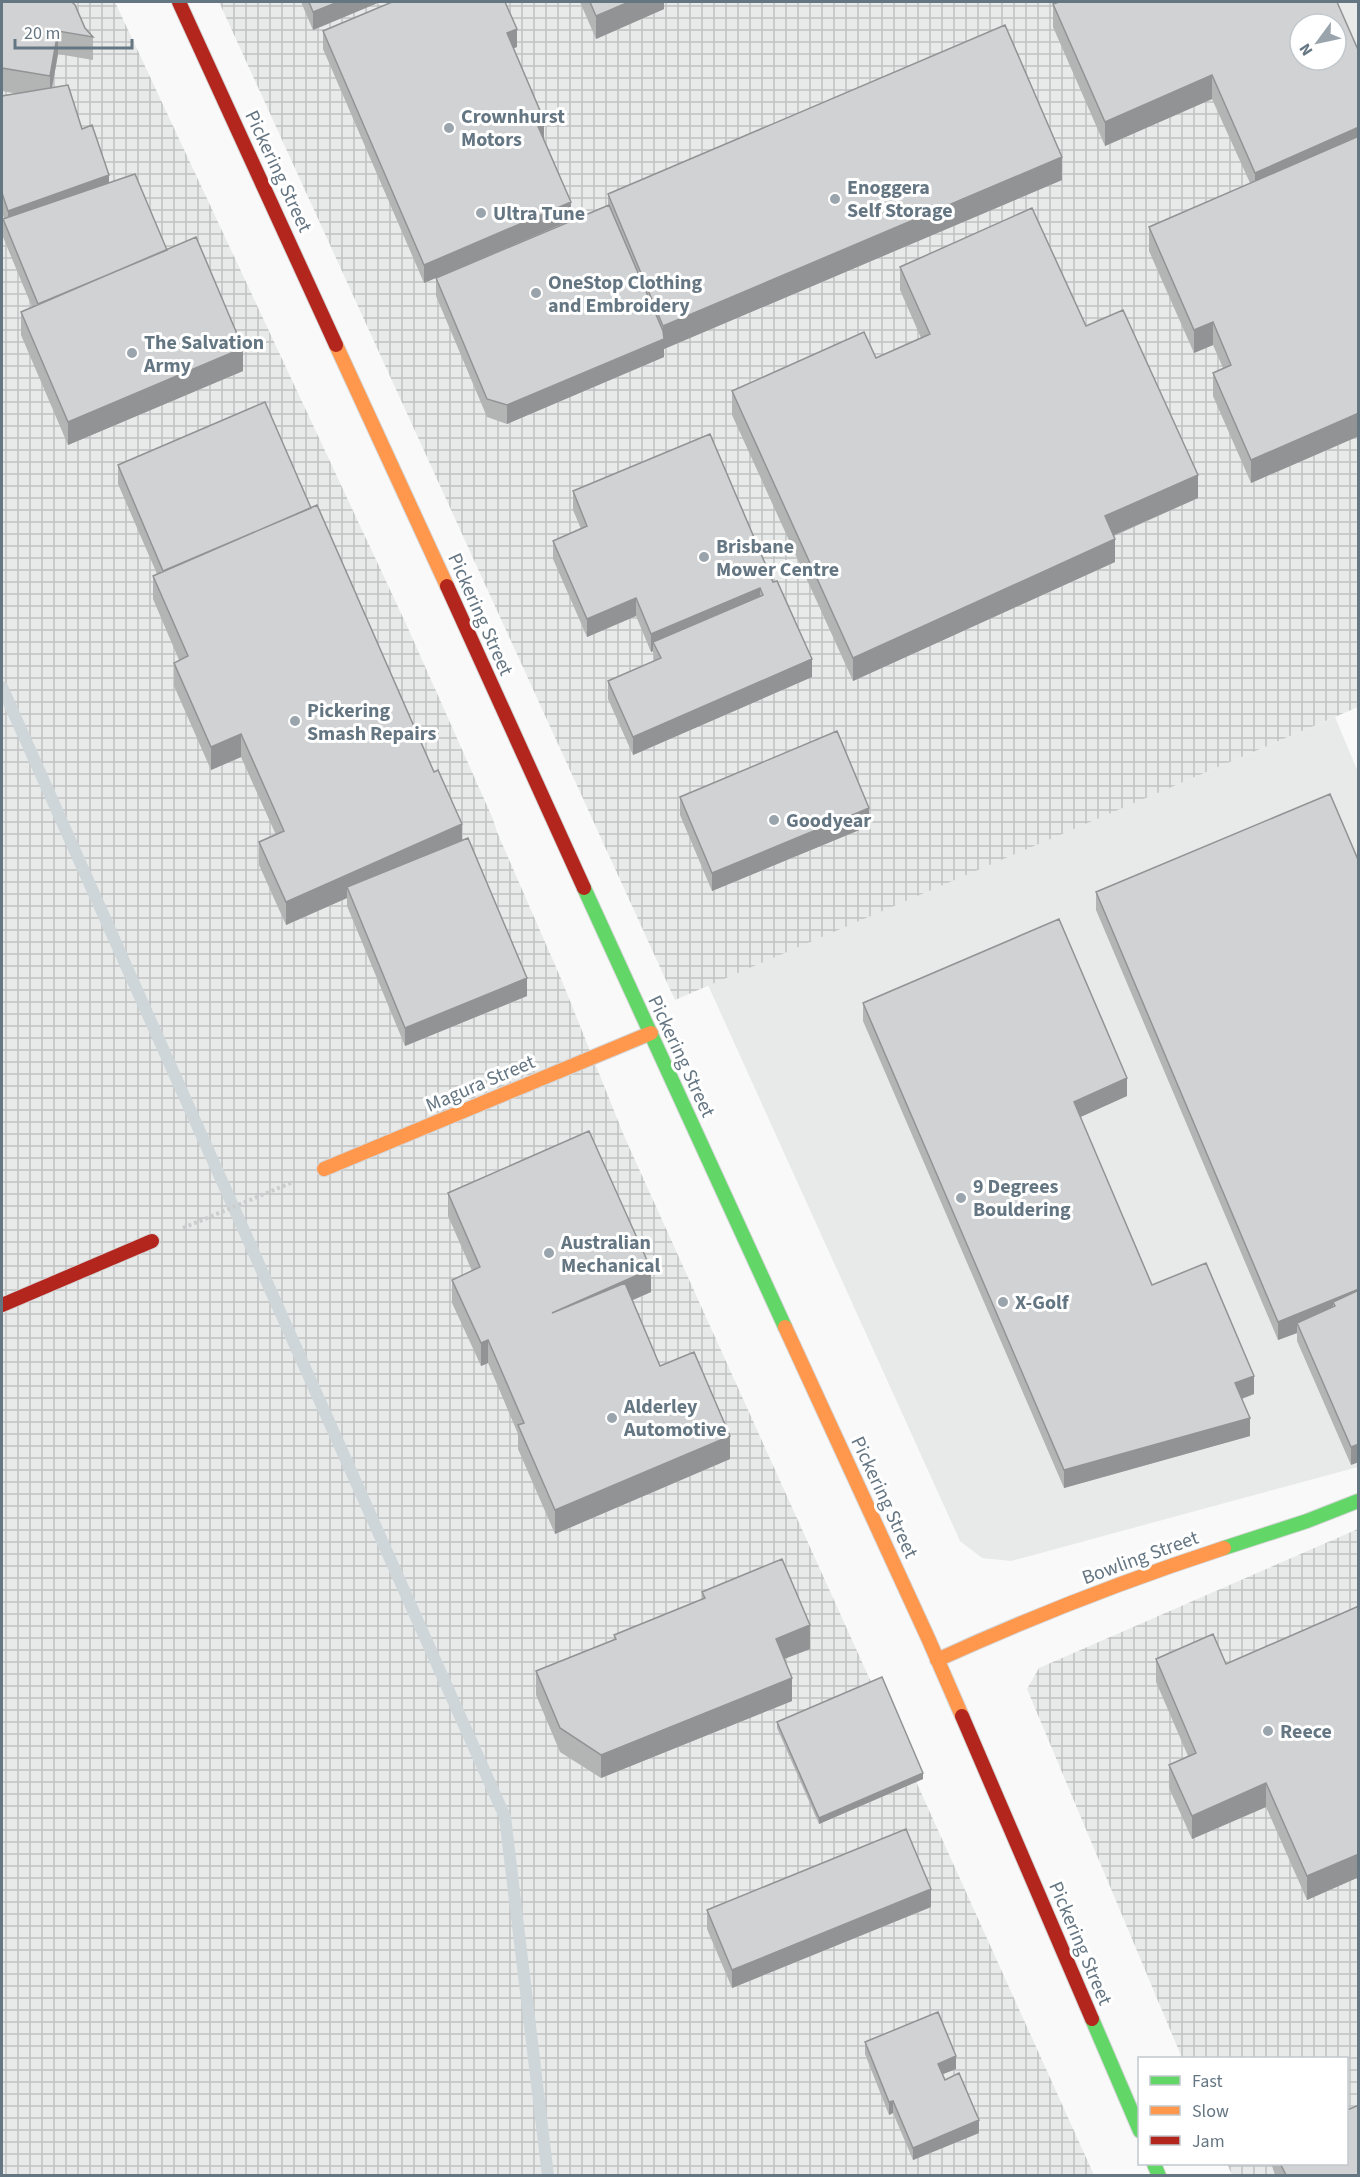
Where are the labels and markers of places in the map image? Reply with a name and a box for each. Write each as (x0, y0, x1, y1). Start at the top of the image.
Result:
place label: Crownhurst Motors (461, 103, 565, 154)
marker: Crownhurst Motors (442, 121, 456, 135)
place label: Enoggera Self Storage (847, 174, 953, 225)
marker: Enoggera Self Storage (828, 192, 842, 206)
place label: Ultra Tune (493, 200, 585, 228)
marker: Ultra Tune (474, 206, 488, 220)
place label: OneStop Clothing and Embroidery (548, 269, 702, 320)
marker: OneStop Clothing and Embroidery (529, 286, 543, 300)
place label: The Salvation Army (143, 329, 264, 380)
marker: The Salvation Army (125, 346, 139, 360)
place label: Brisbane Mower Centre (716, 533, 839, 584)
marker: Brisbane Mower Centre (697, 550, 711, 564)
place label: Pickering Smash Repairs (307, 697, 437, 748)
marker: Pickering Smash Repairs (288, 714, 302, 728)
place label: Goodyear (786, 807, 871, 835)
marker: Goodyear (767, 813, 781, 827)
place label: 9 Degrees Bouldering (973, 1173, 1071, 1224)
marker: 9 Degrees Bouldering (954, 1191, 968, 1205)
place label: Australian Mechanical (560, 1229, 661, 1280)
marker: Australian Mechanical (542, 1246, 556, 1260)
place label: X-Golf (1015, 1289, 1070, 1317)
marker: X-Golf (996, 1295, 1010, 1309)
place label: Alderley Automotive (623, 1393, 727, 1444)
marker: Alderley Automotive (605, 1411, 619, 1425)
place label: Reece (1280, 1718, 1332, 1746)
marker: Reece (1261, 1724, 1275, 1738)

